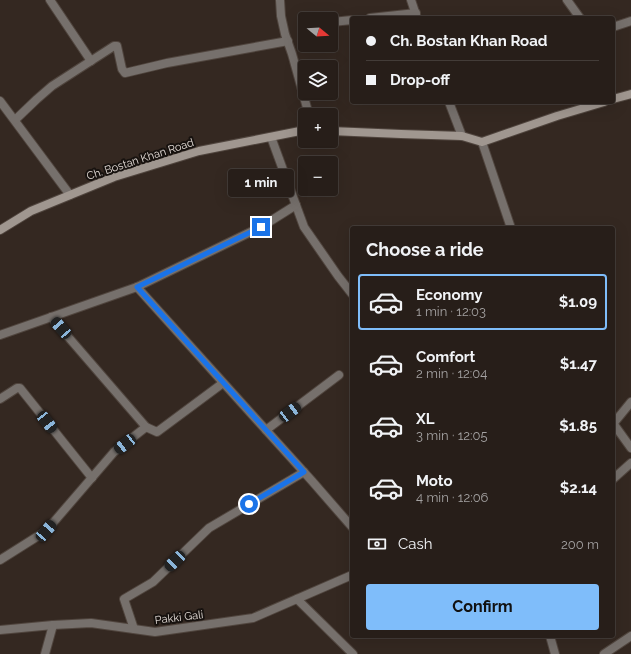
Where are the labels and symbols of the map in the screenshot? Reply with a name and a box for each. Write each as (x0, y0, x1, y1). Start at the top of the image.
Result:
north arrow (298, 12, 338, 52)
street label: Ch. Bostan Khan Road (85, 136, 196, 183)
callout: 1 min (228, 169, 294, 197)
route end (252, 218, 270, 236)
car (49, 315, 73, 341)
car (277, 400, 303, 424)
car (35, 409, 59, 435)
car (112, 432, 138, 456)
route start (240, 495, 258, 513)
car (34, 518, 58, 544)
car (162, 548, 188, 574)
street label: Pakki Gali (154, 608, 204, 627)

